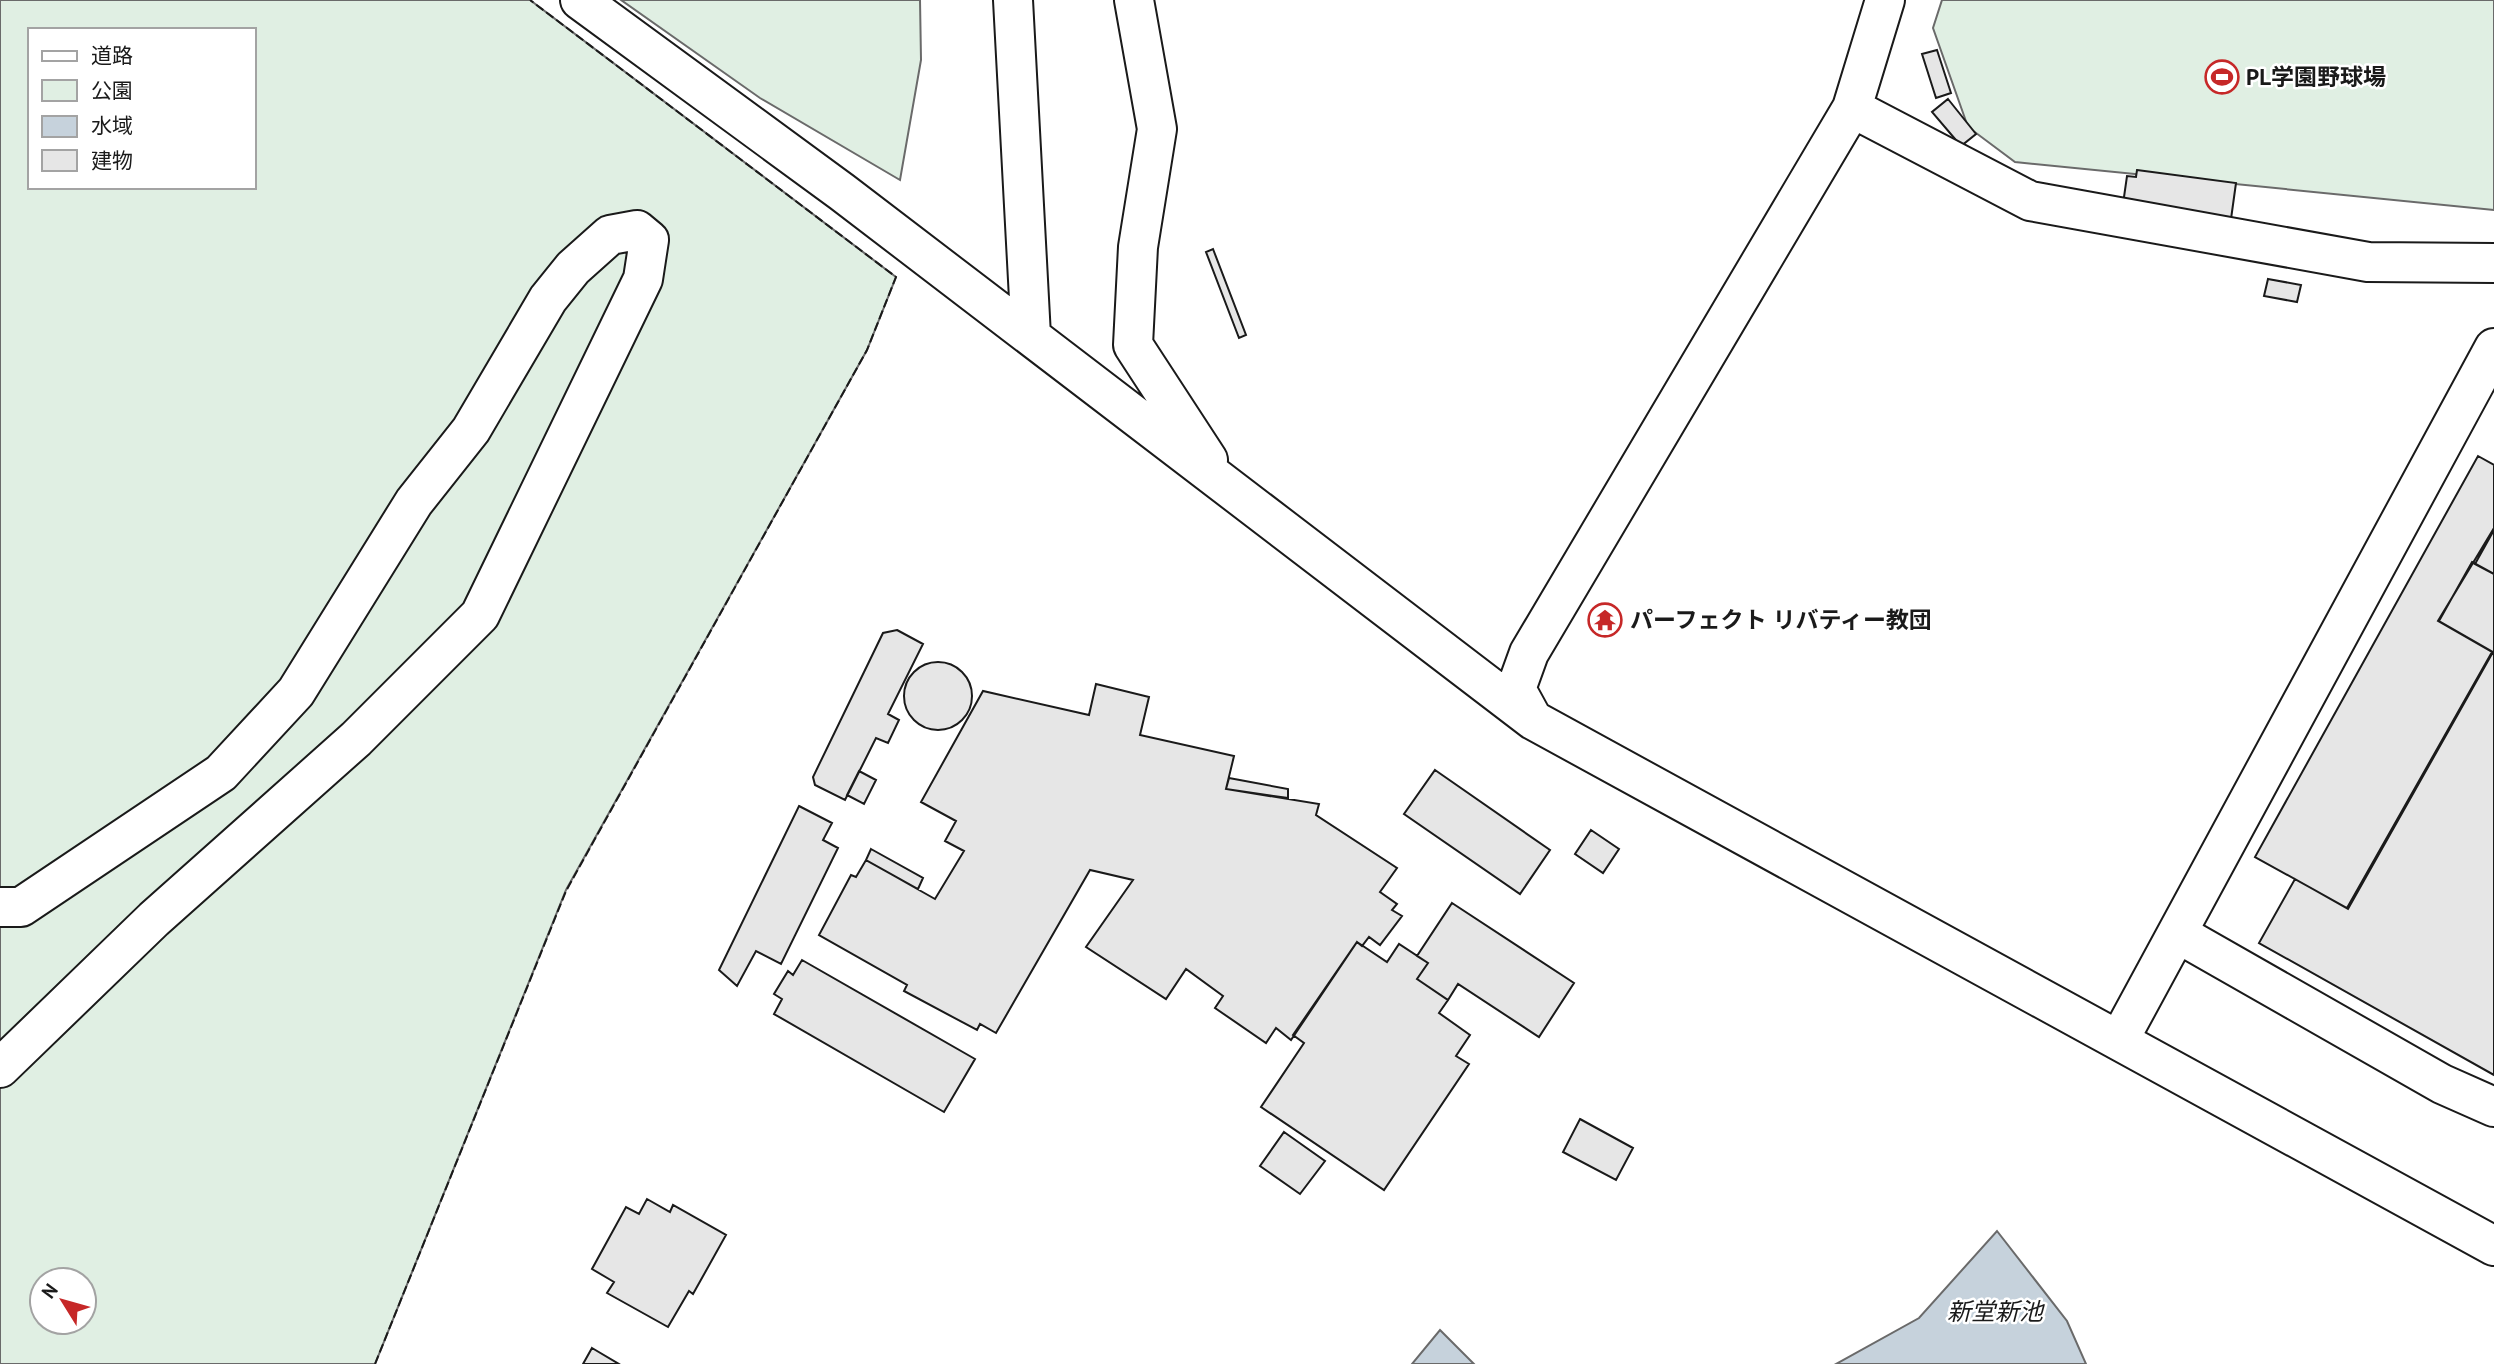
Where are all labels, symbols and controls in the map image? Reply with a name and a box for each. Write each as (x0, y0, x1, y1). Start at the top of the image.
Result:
legend (28, 28, 256, 189)
text: 道路 (91, 42, 133, 69)
sports icon: PL学園野球場 (2203, 58, 2241, 96)
place label: PL学園野球場 (2246, 62, 2386, 91)
text: 公園 (91, 77, 133, 104)
text: 水域 (91, 112, 133, 139)
text: 建物 (91, 147, 133, 174)
temple icon: パーフェクト リバティー教団 (1586, 601, 1624, 639)
place label: パーフェクト リバティー教団 (1630, 605, 1932, 634)
north arrow (28, 1266, 98, 1336)
text: N (36, 1279, 63, 1303)
water label: 新堂新池 (1947, 1296, 2045, 1327)

